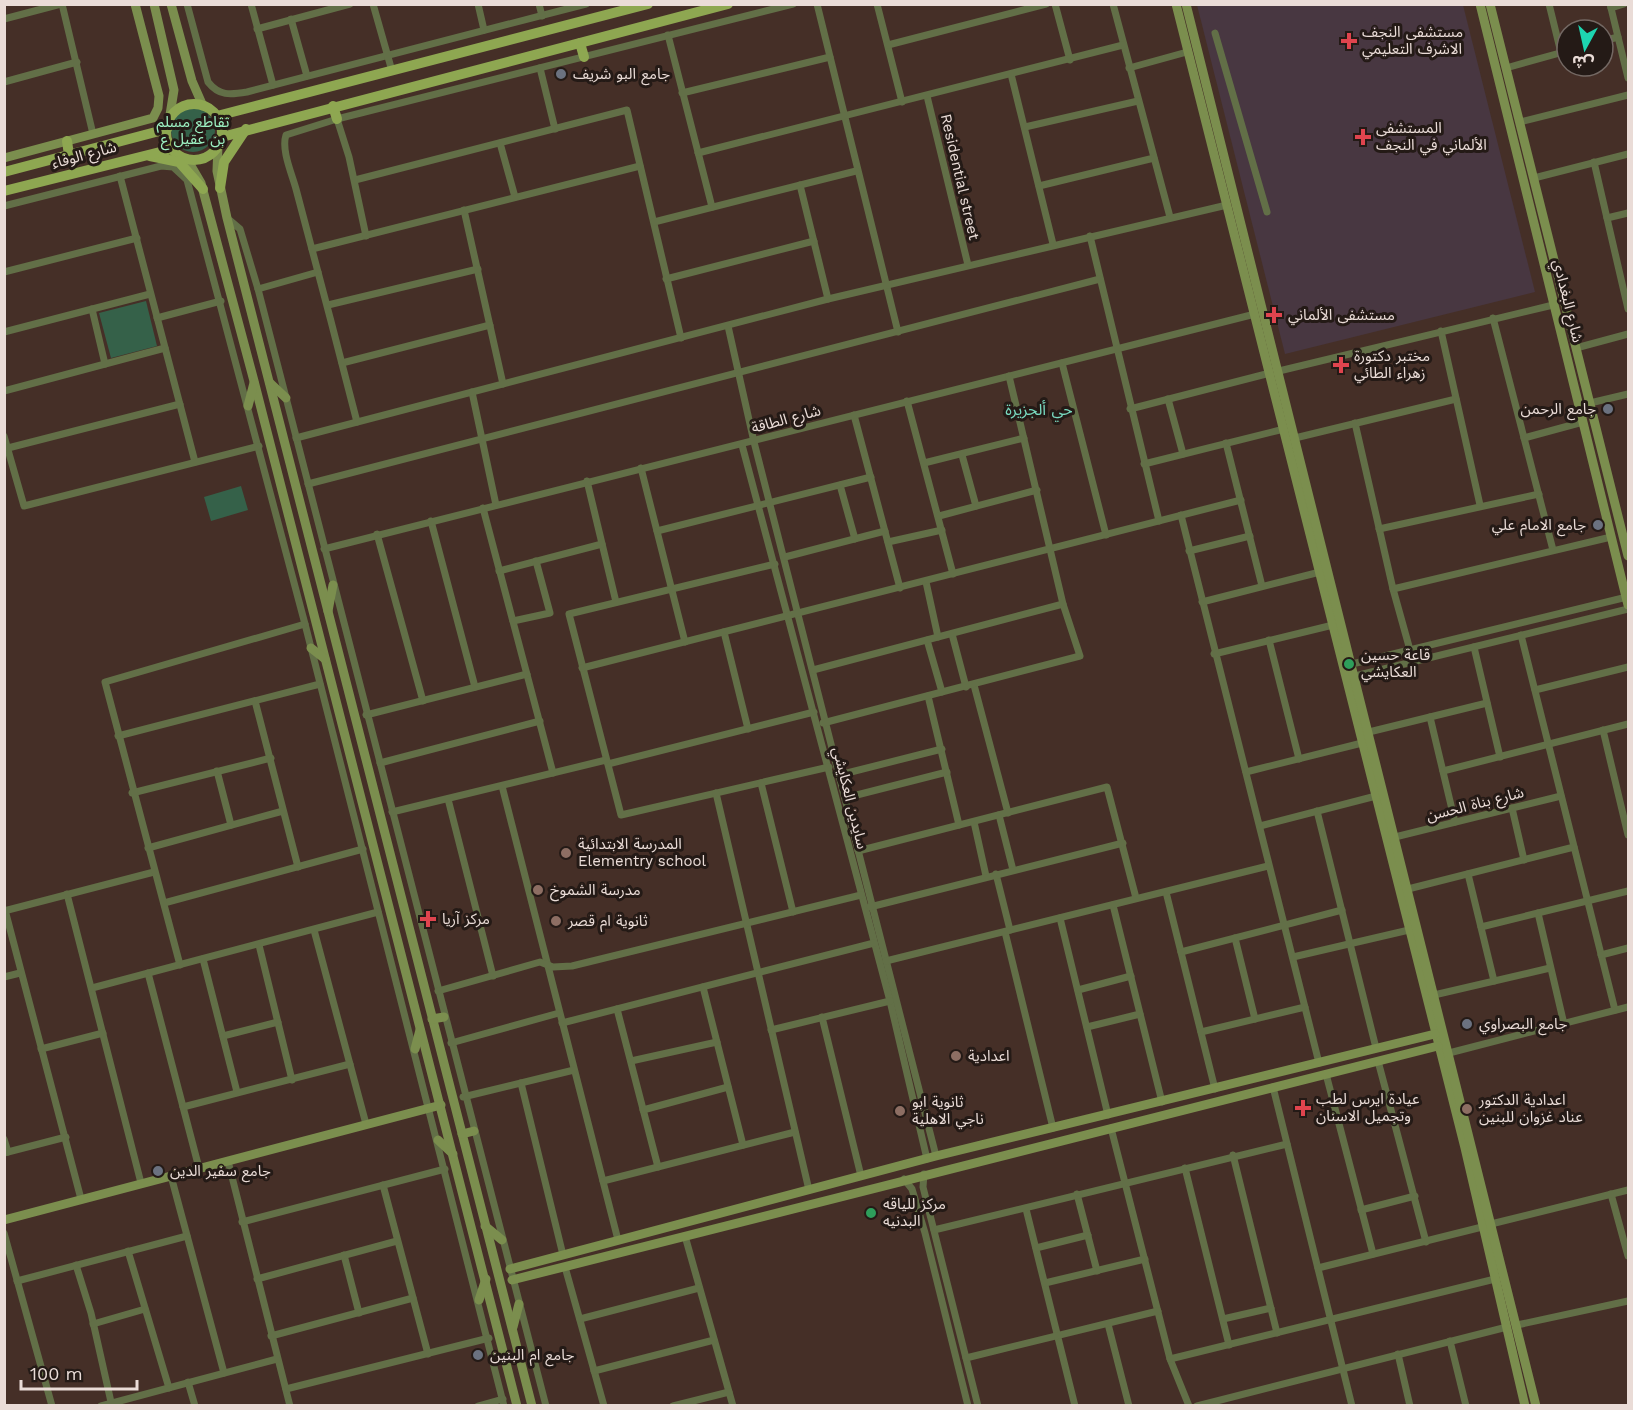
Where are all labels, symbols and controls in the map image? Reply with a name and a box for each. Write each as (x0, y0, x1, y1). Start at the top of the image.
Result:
north arrow (1555, 18, 1615, 78)
place label: مستشفى النجف الاشرف التعليمي (1362, 23, 1463, 60)
marker: مستشفى النجف الاشرف التعليمي (1340, 32, 1358, 50)
text: ش (1571, 51, 1595, 73)
place label: جامع البو شريف (573, 65, 670, 86)
marker: جامع البو شريف (554, 67, 568, 81)
street label: Residential street (937, 112, 983, 243)
park label: تقاطع مسلم بن عقيل ع (156, 113, 230, 151)
place label: المستشفى الألماني في النجف (1376, 119, 1487, 156)
marker: المستشفى الألماني في النجف (1354, 128, 1372, 146)
street label: شارع الوفاء (50, 138, 119, 175)
street label: شارع البغدادي (1546, 258, 1587, 345)
marker: مستشفى الألماني (1265, 306, 1283, 324)
place label: مستشفى الألماني (1288, 306, 1395, 326)
place label: مختبر دكتورة زهراء الطائي (1354, 347, 1430, 384)
marker: مختبر دكتورة زهراء الطائي (1332, 356, 1350, 374)
district label: حي ألجزيرة (1005, 400, 1073, 422)
place label: جامع الرحمن (1521, 400, 1596, 421)
street label: شارع الطاقة (749, 401, 824, 440)
marker: جامع الرحمن (1601, 402, 1615, 416)
place label: جامع الامام علي (1492, 516, 1586, 537)
marker: جامع الامام علي (1591, 518, 1605, 532)
place label: قاعة حسين العكايشي (1361, 646, 1430, 683)
marker: قاعة حسين العكايشي (1342, 657, 1356, 671)
street label: سايدين العكايشي (826, 745, 871, 852)
street label: شارع بناة الحسن (1424, 783, 1527, 828)
place label: المدرسة الابتدائية Elementry school (578, 835, 706, 870)
marker: المدرسة الابتدائية Elementry school (559, 846, 573, 860)
place label: مدرسة الشموخ (550, 881, 641, 902)
marker: مدرسة الشموخ (531, 883, 545, 897)
marker: مركز آريا (419, 910, 437, 928)
place label: مركز آريا (442, 910, 490, 928)
place label: ثانوية ام قصر (567, 912, 648, 932)
marker: ثانوية ام قصر (549, 914, 563, 928)
place label: جامع البصراوي (1479, 1015, 1567, 1036)
marker: جامع البصراوي (1460, 1017, 1474, 1031)
place label: اعدادية (968, 1047, 1010, 1065)
marker: اعدادية (949, 1049, 963, 1063)
place label: عيادة ايرس لطب وتجميل الاسنان (1316, 1090, 1420, 1125)
place label: اعدادية الدكتور عناد غزوان للبنين (1478, 1091, 1583, 1126)
place label: ثانوية ابو ناجي الاهلية (912, 1093, 984, 1130)
marker: عيادة ايرس لطب وتجميل الاسنان (1294, 1099, 1312, 1117)
marker: اعدادية الدكتور عناد غزوان للبنين (1460, 1102, 1474, 1116)
marker: ثانوية ابو ناجي الاهلية (893, 1104, 907, 1118)
place label: جامع سفير الدين (170, 1162, 271, 1183)
marker: جامع سفير الدين (151, 1164, 165, 1178)
place label: مركز للياقه البدنيه (883, 1195, 946, 1230)
marker: مركز للياقه البدنيه (864, 1206, 878, 1220)
place label: جامع ام البنين (490, 1346, 575, 1367)
marker: جامع ام البنين (471, 1348, 485, 1362)
scale bar (21, 1353, 136, 1391)
text: 100 m (30, 1363, 83, 1384)

